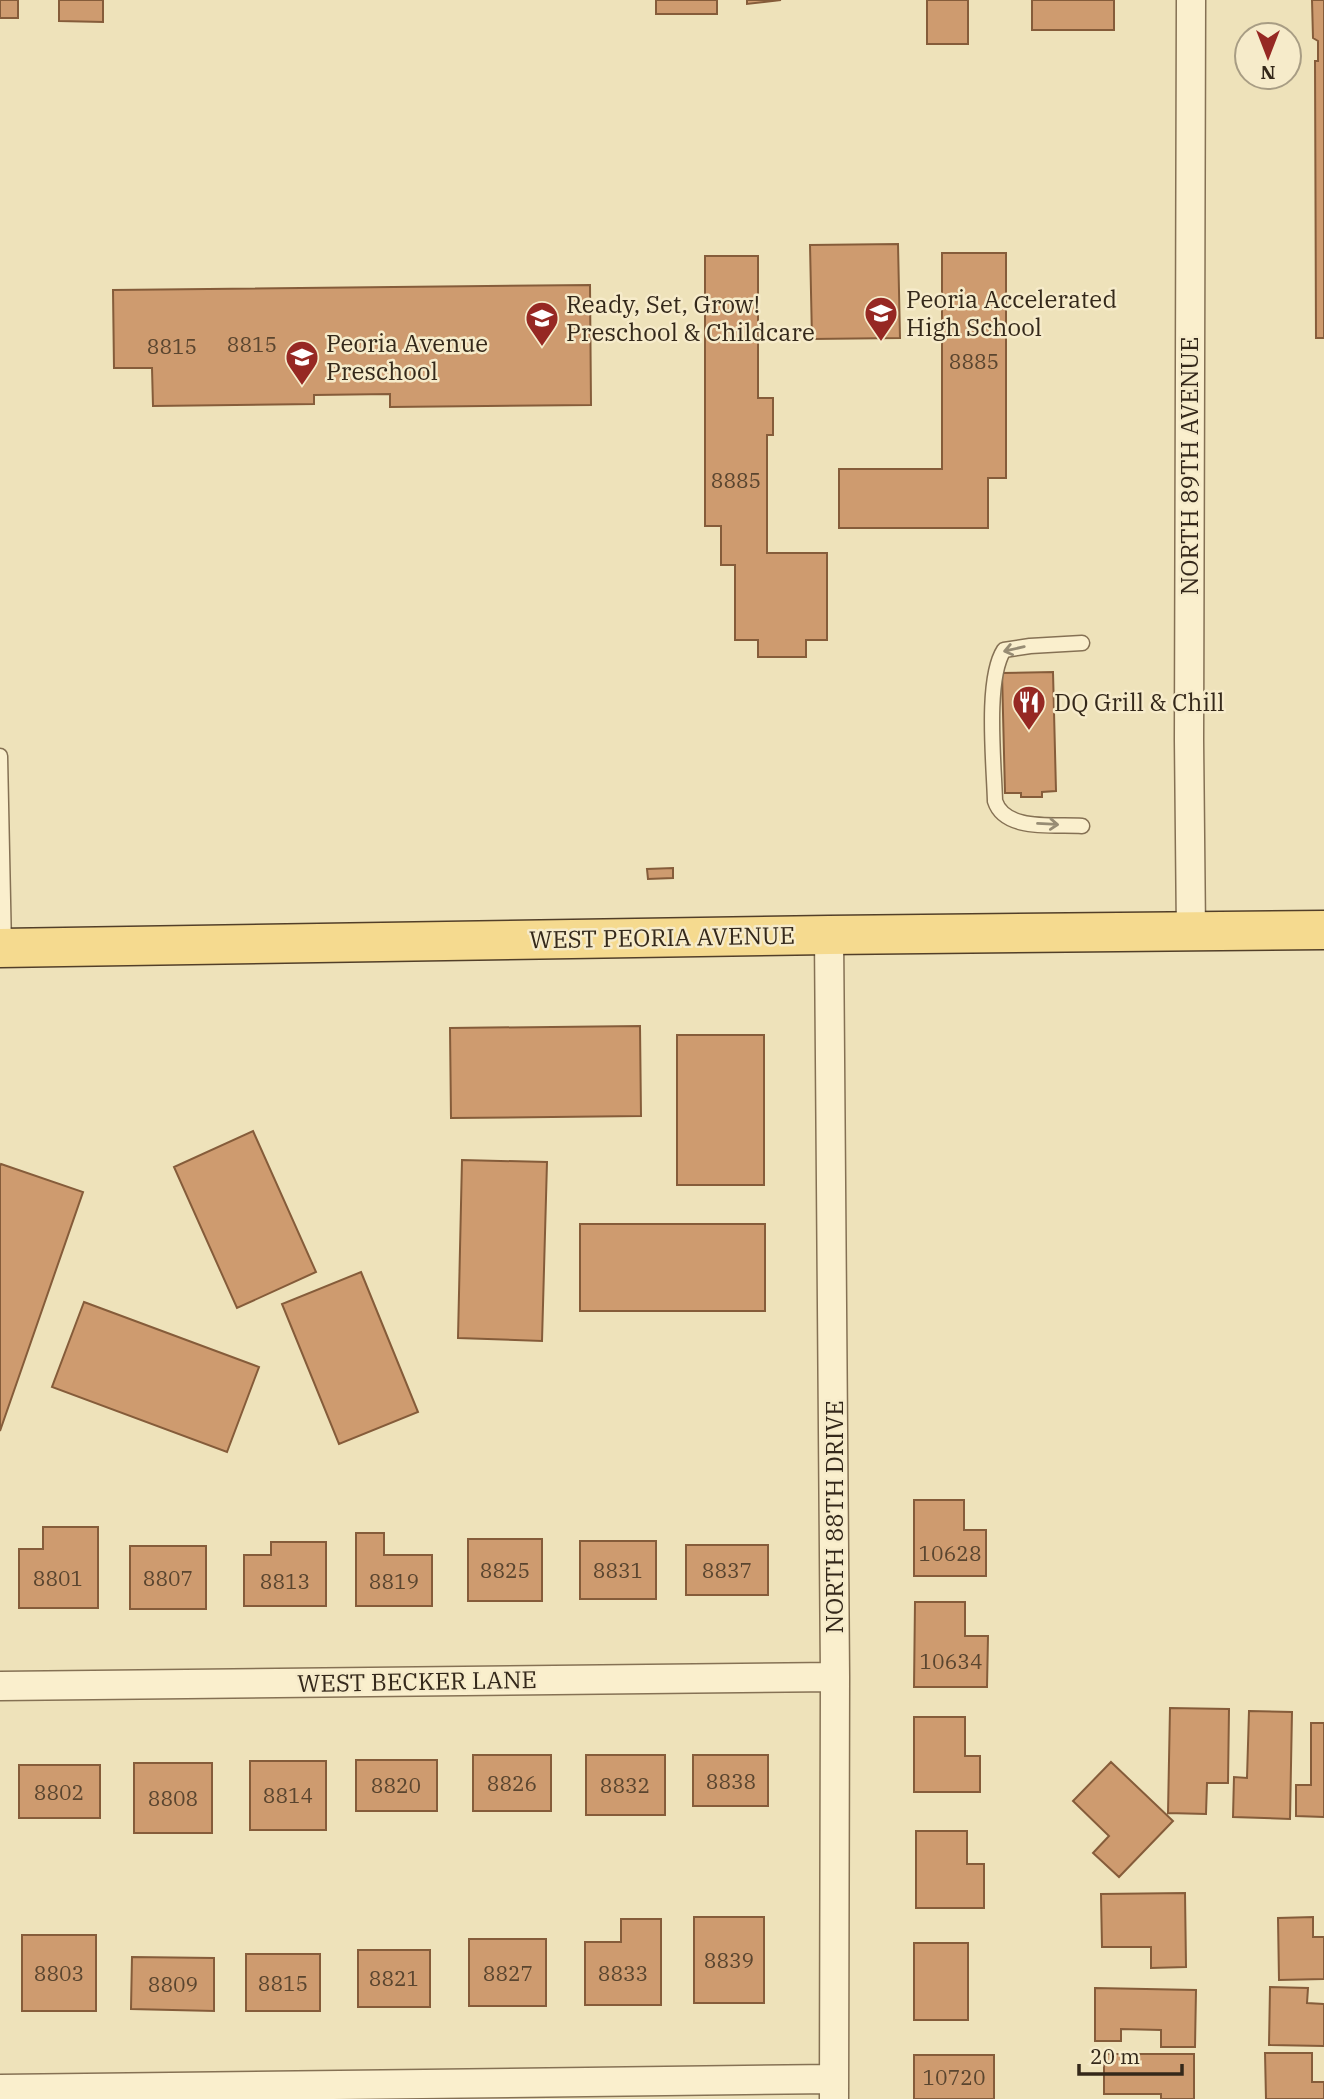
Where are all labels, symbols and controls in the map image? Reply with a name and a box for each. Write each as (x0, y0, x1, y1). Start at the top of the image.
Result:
north arrow (1233, 21, 1303, 91)
text: N (1260, 61, 1276, 85)
place label: Peoria Accelerated High School (906, 283, 1117, 343)
place label: Ready, Set, Grow! Preschool & Childcare (566, 288, 815, 348)
school or university icon: Peoria Accelerated High School (862, 294, 900, 343)
school or university icon: Ready, Set, Grow! Preschool & Childcare (523, 299, 561, 348)
place label: Peoria Avenue Preschool (326, 327, 488, 387)
house number: 8815 (227, 330, 277, 358)
house number: 8815 (147, 332, 197, 360)
street label: NORTH 89TH AVENUE (1173, 337, 1205, 595)
school or university icon: Peoria Avenue Preschool (283, 338, 321, 387)
house number: 8885 (949, 347, 999, 375)
house number: 8885 (711, 466, 761, 494)
one-way arrow (1004, 643, 1026, 656)
restaurant icon: DQ Grill & Chill (1010, 683, 1048, 732)
place label: DQ Grill & Chill (1054, 686, 1225, 718)
one-way arrow (1036, 817, 1059, 830)
street label: WEST PEORIA AVENUE (529, 919, 795, 955)
street label: NORTH 88TH DRIVE (818, 1400, 850, 1634)
house number: 10628 (919, 1539, 982, 1567)
house number: 8825 (480, 1556, 530, 1584)
house number: 8831 (593, 1556, 643, 1584)
house number: 8837 (702, 1556, 752, 1584)
house number: 8801 (33, 1564, 83, 1592)
house number: 8807 (143, 1564, 193, 1592)
house number: 8813 (260, 1567, 310, 1595)
house number: 8819 (369, 1567, 419, 1595)
house number: 10634 (920, 1647, 983, 1675)
street label: WEST BECKER LANE (297, 1663, 537, 1699)
house number: 8838 (706, 1767, 756, 1795)
house number: 8826 (487, 1769, 537, 1797)
house number: 8820 (371, 1771, 421, 1799)
house number: 8832 (600, 1771, 650, 1799)
house number: 8802 (34, 1778, 84, 1806)
house number: 8814 (263, 1781, 313, 1809)
house number: 8808 (148, 1784, 198, 1812)
house number: 8839 (704, 1946, 754, 1974)
house number: 8803 (34, 1959, 84, 1987)
house number: 8827 (483, 1959, 533, 1987)
house number: 8833 (598, 1959, 648, 1987)
house number: 8821 (369, 1964, 419, 1992)
house number: 8815 (258, 1969, 308, 1997)
house number: 8809 (148, 1970, 198, 1998)
scale bar (1079, 2032, 1182, 2076)
text: 20 m (1090, 2042, 1140, 2070)
house number: 10720 (923, 2063, 986, 2091)

